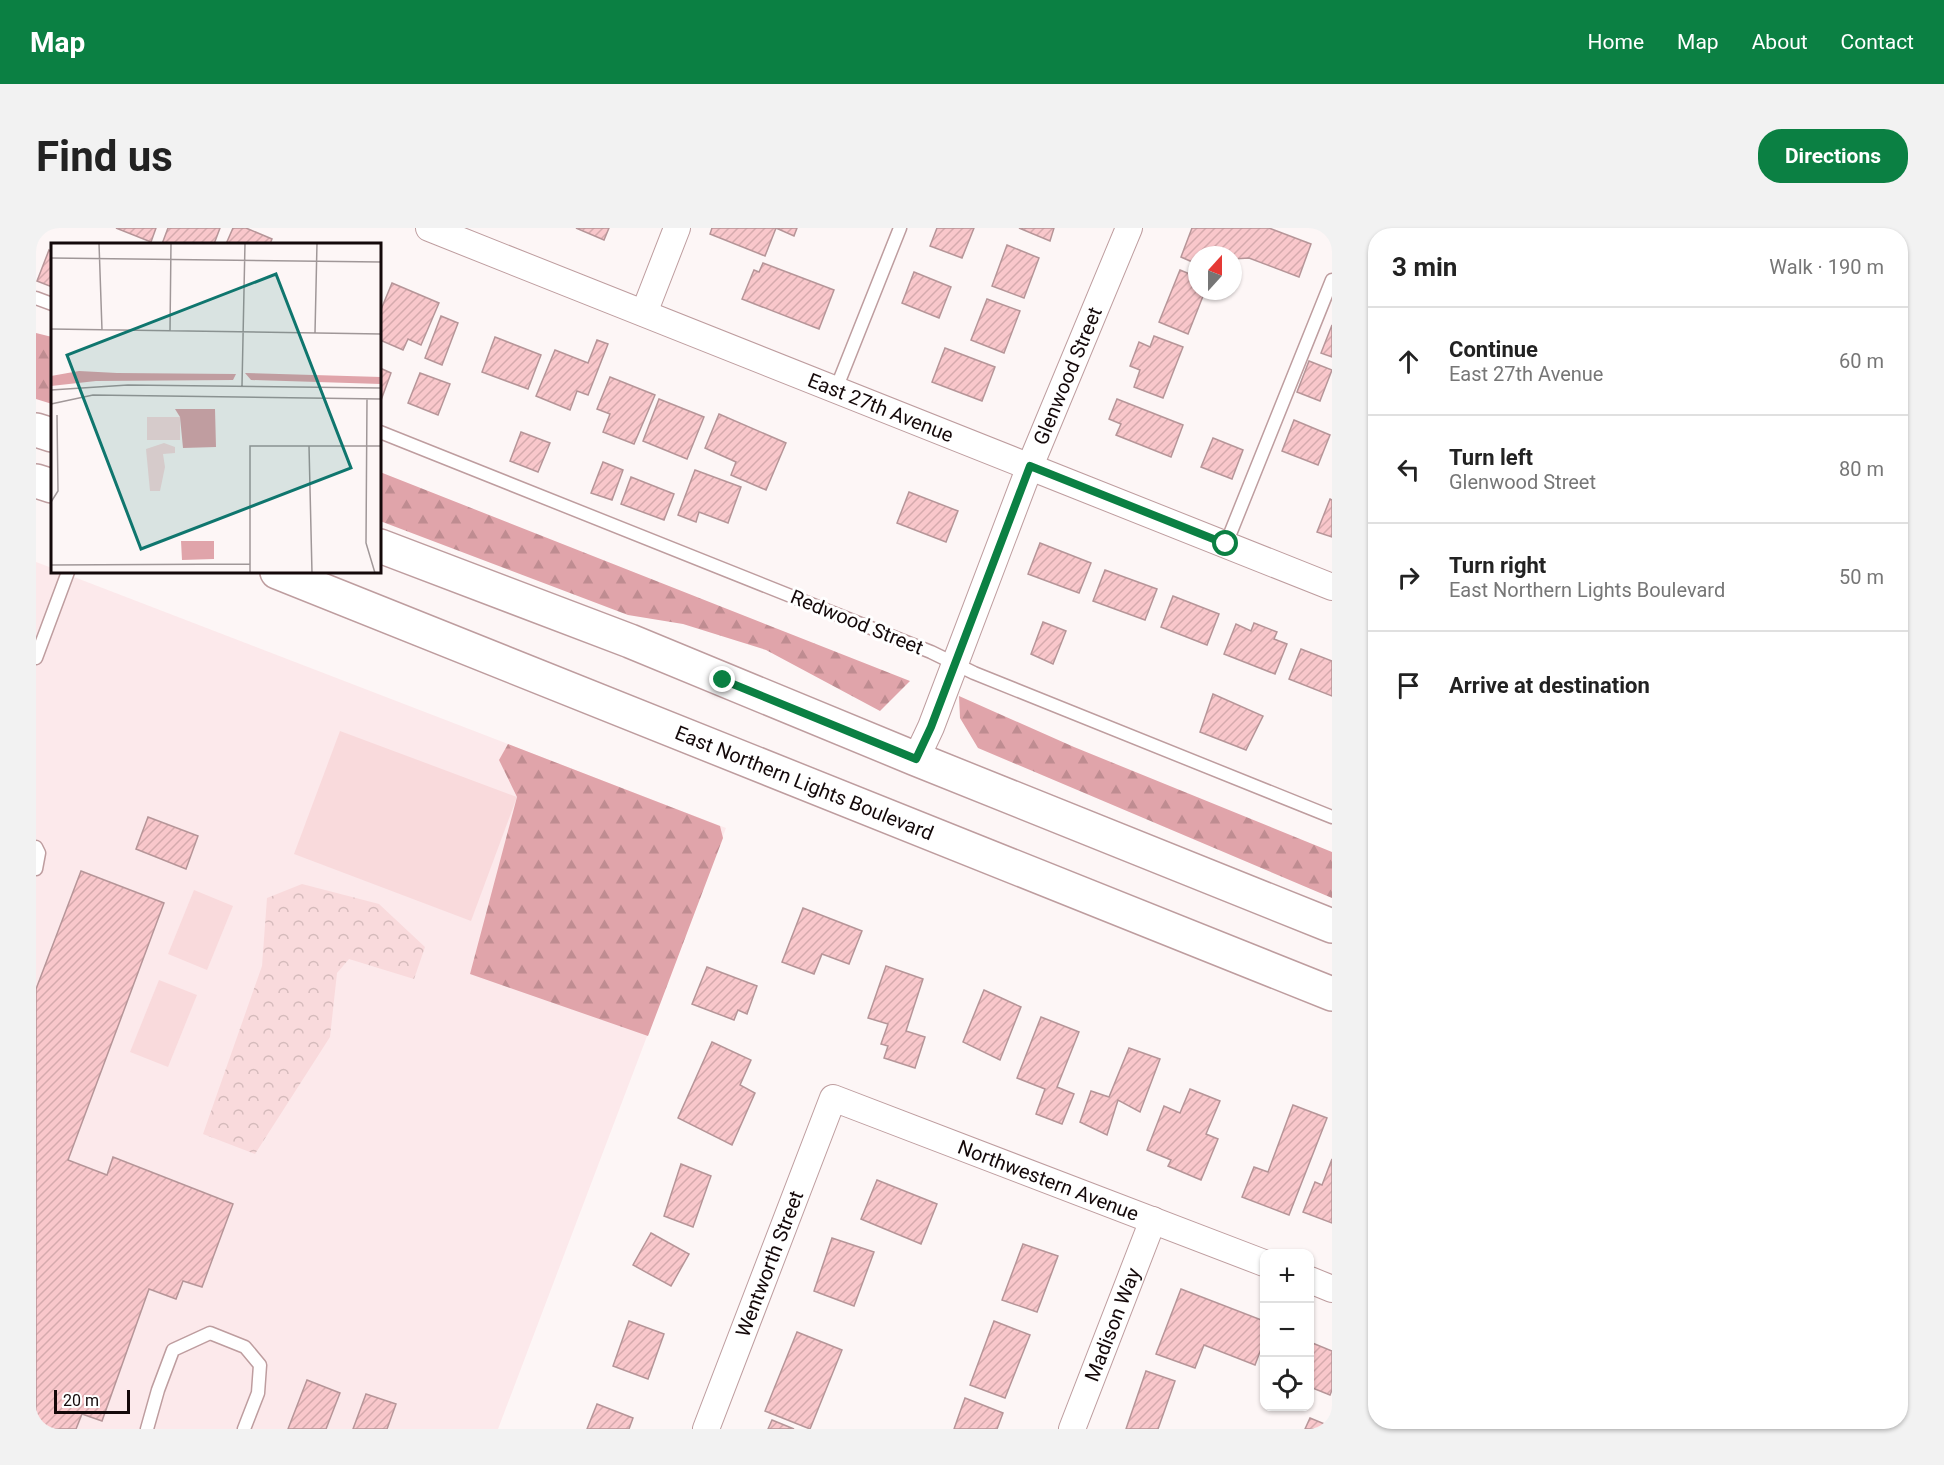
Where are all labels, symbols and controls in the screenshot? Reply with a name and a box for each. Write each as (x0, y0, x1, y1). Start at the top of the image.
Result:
text: Map (30, 26, 85, 59)
text: Home (1588, 30, 1644, 54)
text: Map (1677, 30, 1719, 54)
text: About (1752, 30, 1808, 54)
text: Contact (1841, 30, 1914, 54)
button: Directions (1758, 129, 1908, 183)
text: Find us (36, 132, 173, 181)
inset map (51, 243, 381, 573)
north arrow (1188, 246, 1242, 300)
text: 3 min (1392, 252, 1457, 282)
text: Walk · 190 m (1769, 255, 1884, 279)
street label: Glenwood Street (1028, 303, 1107, 448)
text: Continue (1449, 337, 1538, 362)
icon: ahead (1392, 345, 1425, 378)
text: 60 m (1839, 349, 1884, 373)
text: East 27th Avenue (1449, 362, 1603, 386)
street label: East 27th Avenue (804, 368, 957, 447)
text: Turn left (1449, 445, 1533, 470)
icon: left (1392, 453, 1425, 486)
text: 80 m (1839, 457, 1884, 481)
text: Glenwood Street (1449, 470, 1596, 494)
route start (1212, 530, 1238, 556)
text: Turn right (1449, 553, 1546, 578)
icon: right (1392, 561, 1425, 594)
text: 50 m (1839, 565, 1884, 589)
text: East Northern Lights Boulevard (1449, 578, 1725, 602)
street label: Redwood Street (787, 584, 927, 660)
route end (709, 666, 735, 692)
icon: arrive (1392, 669, 1425, 702)
text: Arrive at destination (1449, 673, 1650, 698)
street label: East Northern Lights Boulevard (672, 720, 937, 845)
street label: Northwestern Avenue (954, 1135, 1142, 1226)
street label: Wentworth Street (730, 1187, 808, 1340)
map controls (1260, 1249, 1314, 1411)
button: + (1260, 1249, 1314, 1303)
street label: Madison Way (1080, 1264, 1146, 1385)
button: − (1260, 1303, 1314, 1357)
button: locate (1260, 1357, 1314, 1411)
scale bar (54, 1387, 130, 1414)
text: 20 m (63, 1391, 99, 1410)

